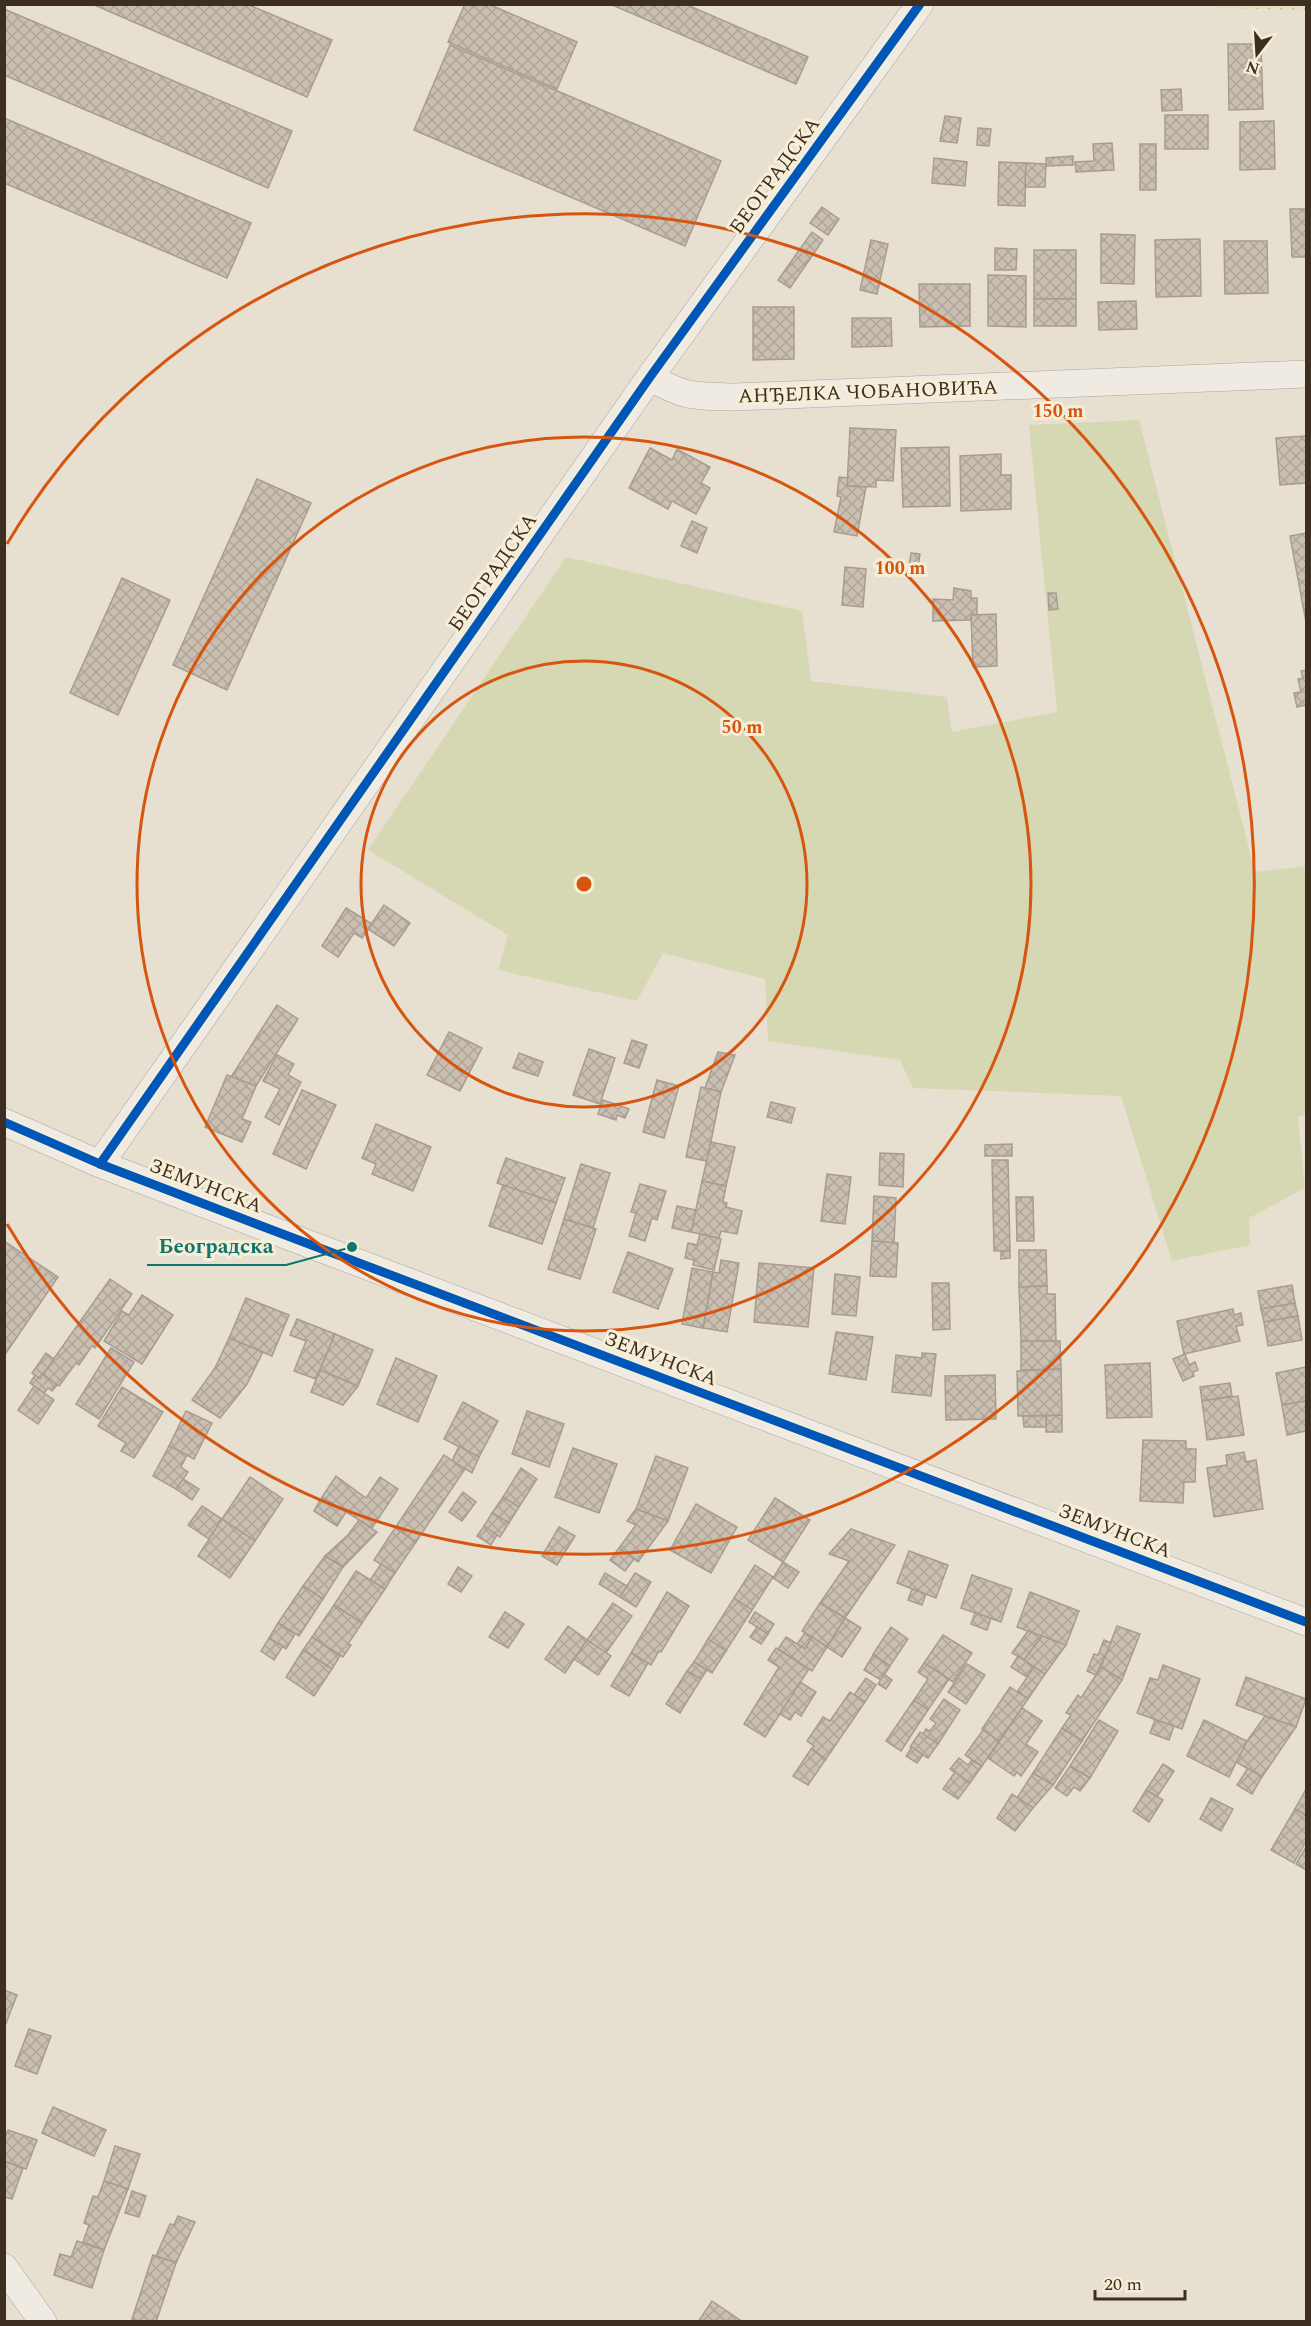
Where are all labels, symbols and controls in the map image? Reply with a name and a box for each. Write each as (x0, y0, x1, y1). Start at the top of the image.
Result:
north arrow (1227, 24, 1287, 84)
text: N (1243, 54, 1263, 81)
street label: БЕОГРАДСКА (722, 111, 828, 240)
street label: АНЂЕЛКА ЧОБАНОВИЋА (737, 372, 999, 412)
text: 150 m (1032, 398, 1084, 425)
street label: БЕОГРАДСКА (441, 507, 545, 638)
text: 100 m (874, 555, 926, 582)
text: 50 m (722, 714, 762, 741)
centre of rings (574, 874, 594, 894)
street label: ЗЕМУНСКА (145, 1151, 267, 1221)
callout: Београдска (147, 1226, 286, 1265)
text: Београдска (159, 1231, 274, 1263)
street label: ЗЕМУНСКА (600, 1324, 722, 1394)
street label: ЗЕМУНСКА (1054, 1496, 1176, 1566)
scale bar (1095, 2263, 1185, 2301)
text: 20 m (1104, 2271, 1142, 2298)

